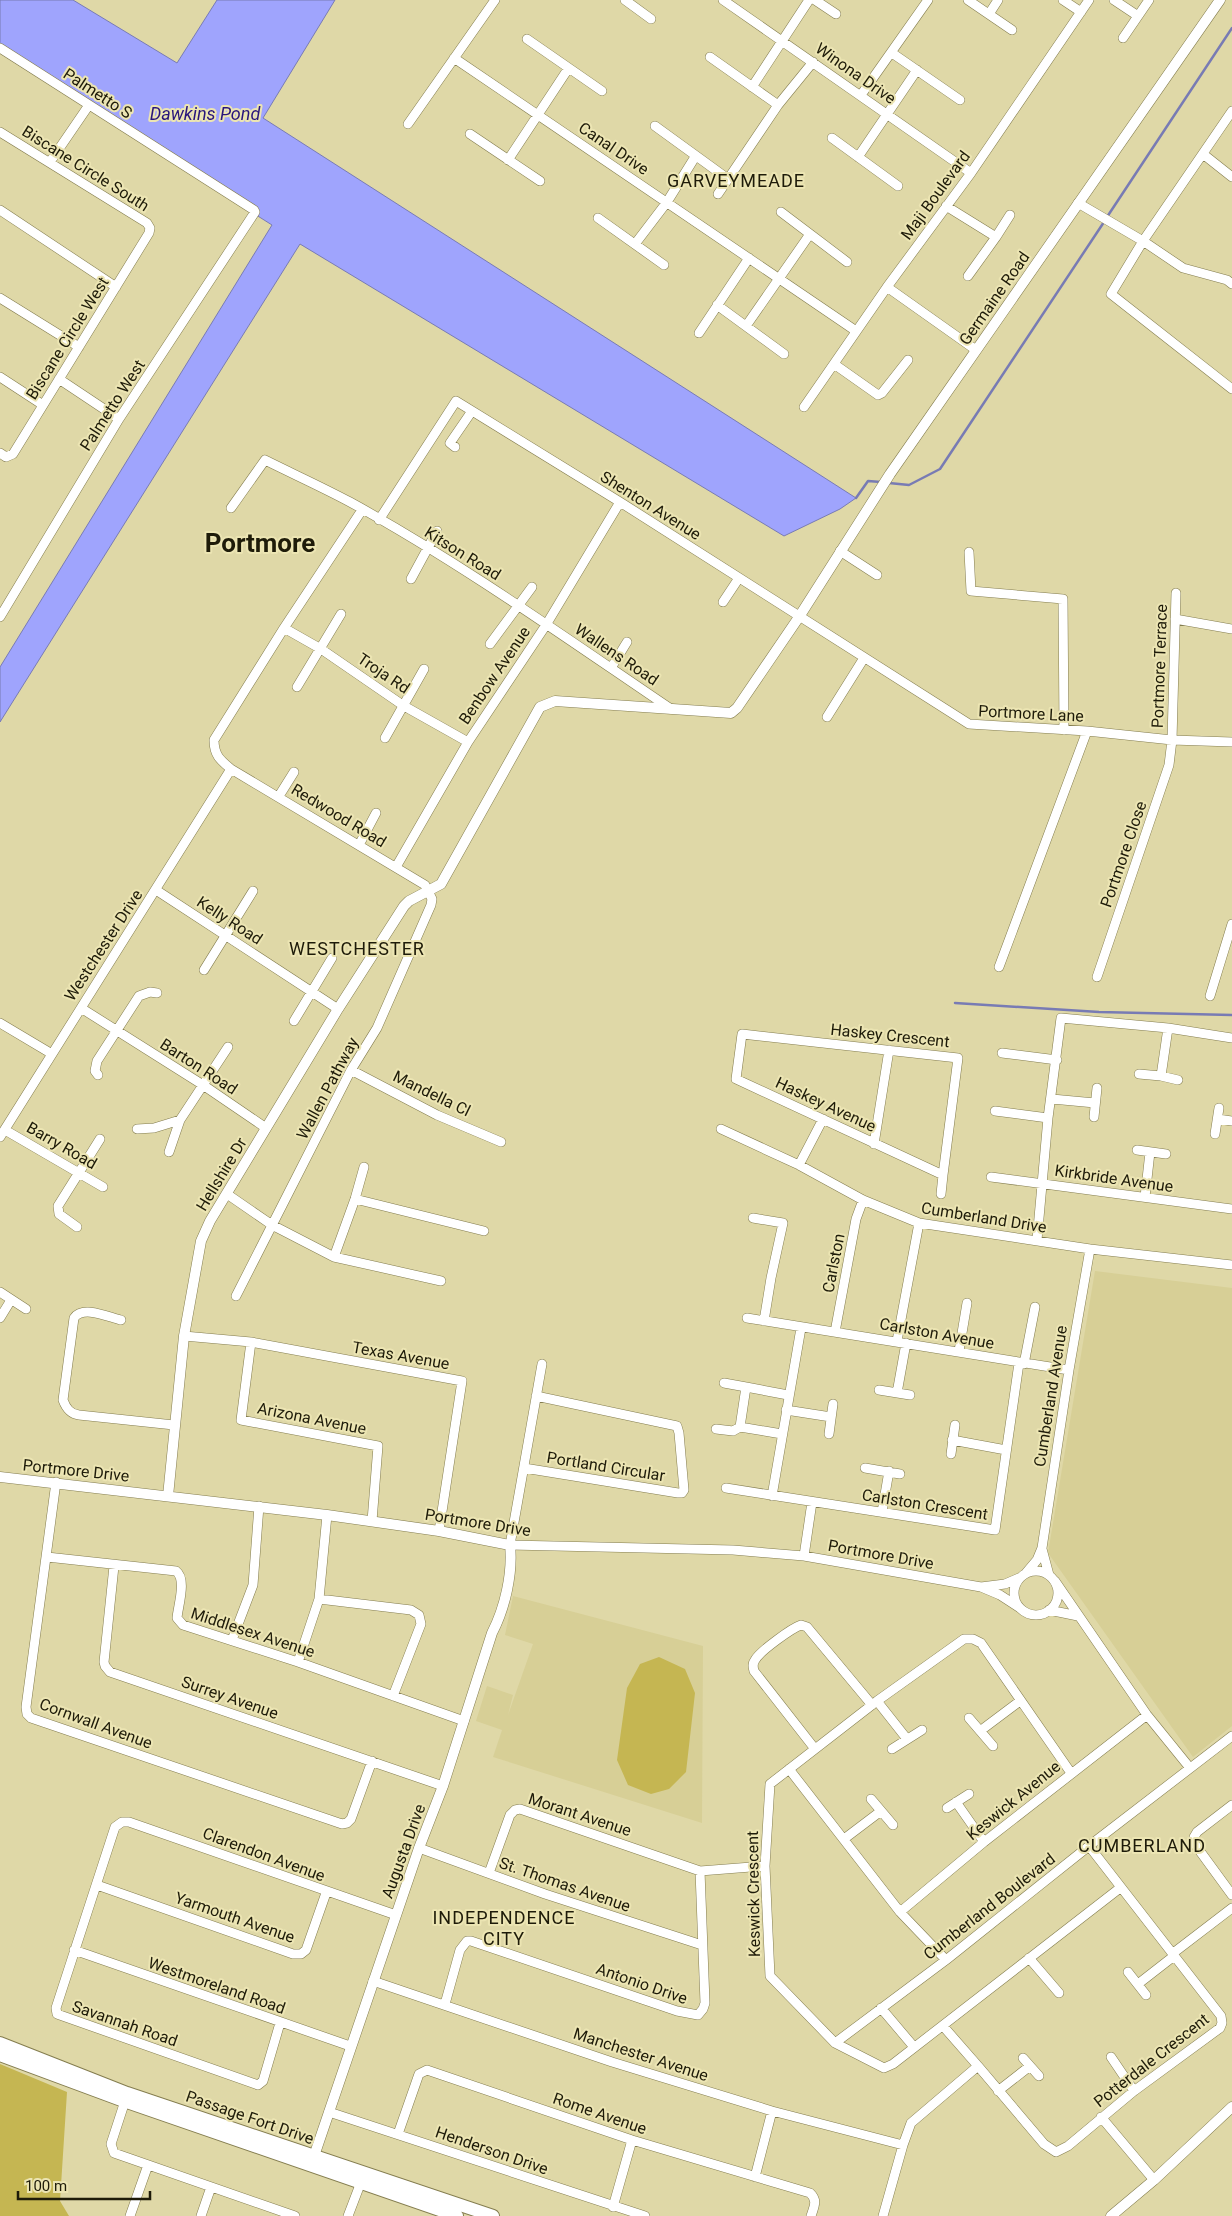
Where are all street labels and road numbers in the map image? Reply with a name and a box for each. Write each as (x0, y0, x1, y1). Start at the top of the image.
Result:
street label: Winona Drive (812, 39, 899, 108)
street label: Palmetto S (60, 64, 136, 123)
street label: Canal Drive (575, 118, 652, 179)
street label: Biscane Circle South (19, 122, 153, 215)
street label: Maji Boulevard (897, 147, 974, 243)
street label: Germaine Road (955, 248, 1034, 349)
street label: Biscane Circle West (22, 274, 113, 403)
street label: Palmetto West (76, 356, 149, 454)
street label: Shenton Avenue (597, 467, 705, 544)
street label: Kitson Road (421, 523, 504, 584)
street label: Portmore Terrace (1148, 604, 1171, 728)
street label: Wallens Road (571, 620, 662, 689)
street label: Benbow Avenue (455, 623, 534, 728)
street label: Troja Rd (354, 649, 413, 698)
street label: Portmore Lane (978, 701, 1084, 726)
street label: Redwood Road (288, 780, 390, 851)
street label: Portmore Close (1096, 798, 1151, 910)
street label: Westchester Drive (60, 886, 146, 1005)
street label: Kelly Road (193, 892, 266, 949)
street label: Haskey Crescent (829, 1020, 950, 1051)
street label: Barton Road (157, 1034, 241, 1098)
street label: Wallen Pathway (293, 1034, 362, 1142)
street label: Mandella Cl (390, 1067, 474, 1120)
street label: Haskey Avenue (773, 1073, 879, 1136)
street label: Barry Road (23, 1118, 100, 1173)
street label: Hellshire Dr (192, 1134, 251, 1214)
street label: Kirkbride Avenue (1053, 1161, 1174, 1196)
street label: Cumberland Drive (920, 1198, 1048, 1237)
street label: Carlston (818, 1232, 849, 1294)
street label: Carlston Avenue (878, 1314, 996, 1353)
street label: Cumberland Avenue (1030, 1324, 1071, 1468)
street label: Texas Avenue (351, 1338, 451, 1373)
street label: Arizona Avenue (256, 1399, 368, 1438)
street label: Portland Circular (545, 1448, 667, 1485)
street label: Portmore Drive (22, 1455, 130, 1486)
street label: Carlston Crescent (861, 1485, 989, 1524)
street label: Portmore Drive (424, 1505, 532, 1540)
street label: Portmore Drive (827, 1536, 935, 1573)
street label: Middlesex Avenue (188, 1603, 317, 1661)
street label: Surrey Avenue (179, 1672, 281, 1723)
street label: Cornwall Avenue (37, 1694, 155, 1753)
street label: Keswick Avenue (963, 1757, 1064, 1844)
street label: Morant Avenue (526, 1789, 634, 1840)
street label: Augusta Drive (378, 1801, 429, 1901)
street label: Clarendon Avenue (200, 1824, 328, 1885)
street label: Keswick Crescent (743, 1831, 764, 1957)
street label: Cumberland Boulevard (920, 1849, 1059, 1964)
street label: St. Thomas Avenue (497, 1853, 633, 1916)
street label: Yarmouth Avenue (172, 1888, 297, 1947)
street label: Westmoreland Road (146, 1953, 288, 2018)
street label: Antonio Drive (594, 1959, 690, 2008)
street label: Savannah Road (70, 1997, 180, 2050)
street label: Potterdale Crescent (1090, 2010, 1213, 2111)
street label: Manchester Avenue (571, 2024, 711, 2085)
street label: Passage Fort Drive (183, 2087, 316, 2148)
street label: Rome Avenue (551, 2089, 649, 2138)
street label: Henderson Drive (433, 2122, 551, 2179)

